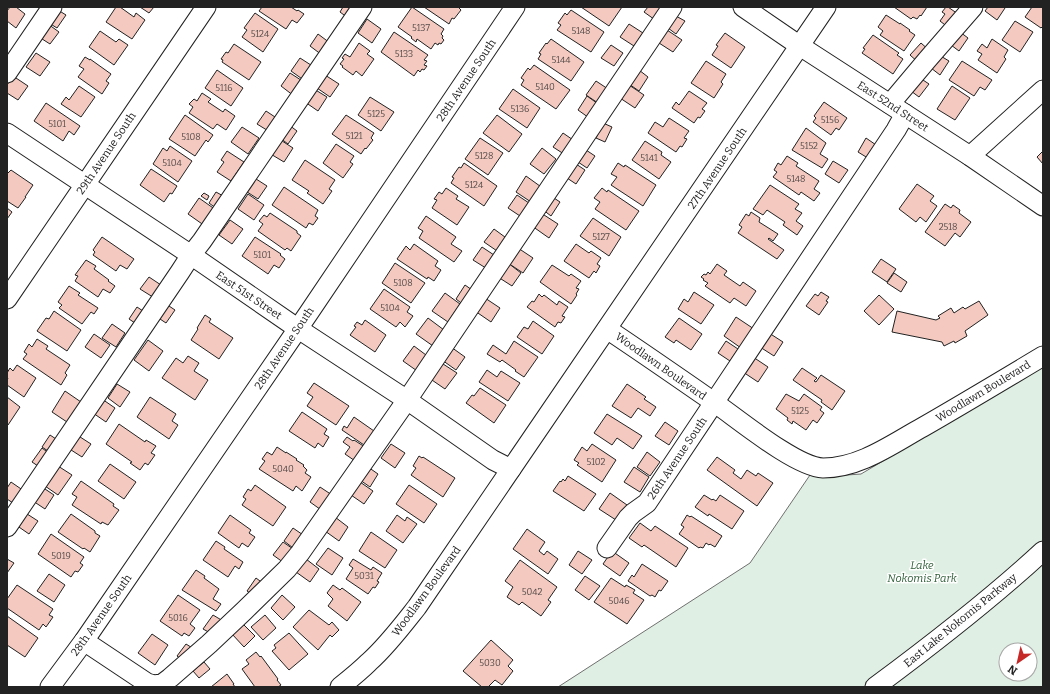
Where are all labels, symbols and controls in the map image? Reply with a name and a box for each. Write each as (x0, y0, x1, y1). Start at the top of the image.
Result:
house number: 5137 (412, 23, 430, 33)
house number: 5148 (571, 26, 591, 36)
house number: 5124 (251, 29, 270, 39)
street label: 28th Avenue South (434, 36, 499, 124)
house number: 5133 (395, 49, 413, 59)
house number: 5144 (552, 55, 571, 65)
street label: East 52nd Street (855, 78, 931, 134)
house number: 5140 (535, 82, 555, 92)
house number: 5116 (215, 83, 233, 93)
house number: 5136 (511, 104, 529, 114)
house number: 5125 (367, 109, 385, 119)
street label: 29th Avenue South (74, 110, 139, 197)
house number: 5156 (821, 115, 839, 125)
house number: 5101 (48, 119, 66, 129)
street label: 27th Avenue South (685, 125, 750, 212)
house number: 5121 (346, 131, 363, 141)
house number: 5108 (181, 132, 201, 142)
house number: 5152 (800, 141, 818, 151)
house number: 5128 (475, 151, 493, 161)
house number: 5141 (640, 153, 658, 163)
house number: 5104 (162, 158, 182, 168)
house number: 5148 (786, 174, 806, 184)
house number: 5124 (465, 180, 484, 190)
house number: 2518 (939, 222, 957, 232)
house number: 5127 (592, 232, 610, 242)
house number: 5101 (253, 250, 271, 260)
street label: East 51st Street (213, 269, 284, 322)
house number: 5108 (393, 278, 413, 288)
house number: 5104 (380, 303, 400, 313)
street label: 28th Avenue South (252, 304, 317, 392)
street label: Woodlawn Boulevard (613, 330, 709, 403)
street label: Woodlawn Boulevard (934, 358, 1033, 425)
house number: 5125 (791, 406, 809, 416)
street label: 26th Avenue South (645, 414, 710, 502)
house number: 5102 (586, 457, 606, 467)
house number: 5040 (272, 464, 294, 474)
street label: Woodlawn Boulevard (389, 543, 464, 639)
house number: 5019 (51, 551, 71, 561)
park label: Lake Nokomis Park (887, 559, 958, 585)
street label: East Lake Nokomis Parkway (901, 570, 1019, 670)
house number: 5031 (354, 571, 374, 581)
street label: 28th Avenue South (68, 572, 135, 659)
house number: 5042 (522, 587, 542, 597)
house number: 5046 (608, 596, 630, 606)
house number: 5016 (168, 613, 188, 623)
north arrow (998, 642, 1038, 682)
house number: 5030 (479, 658, 501, 668)

